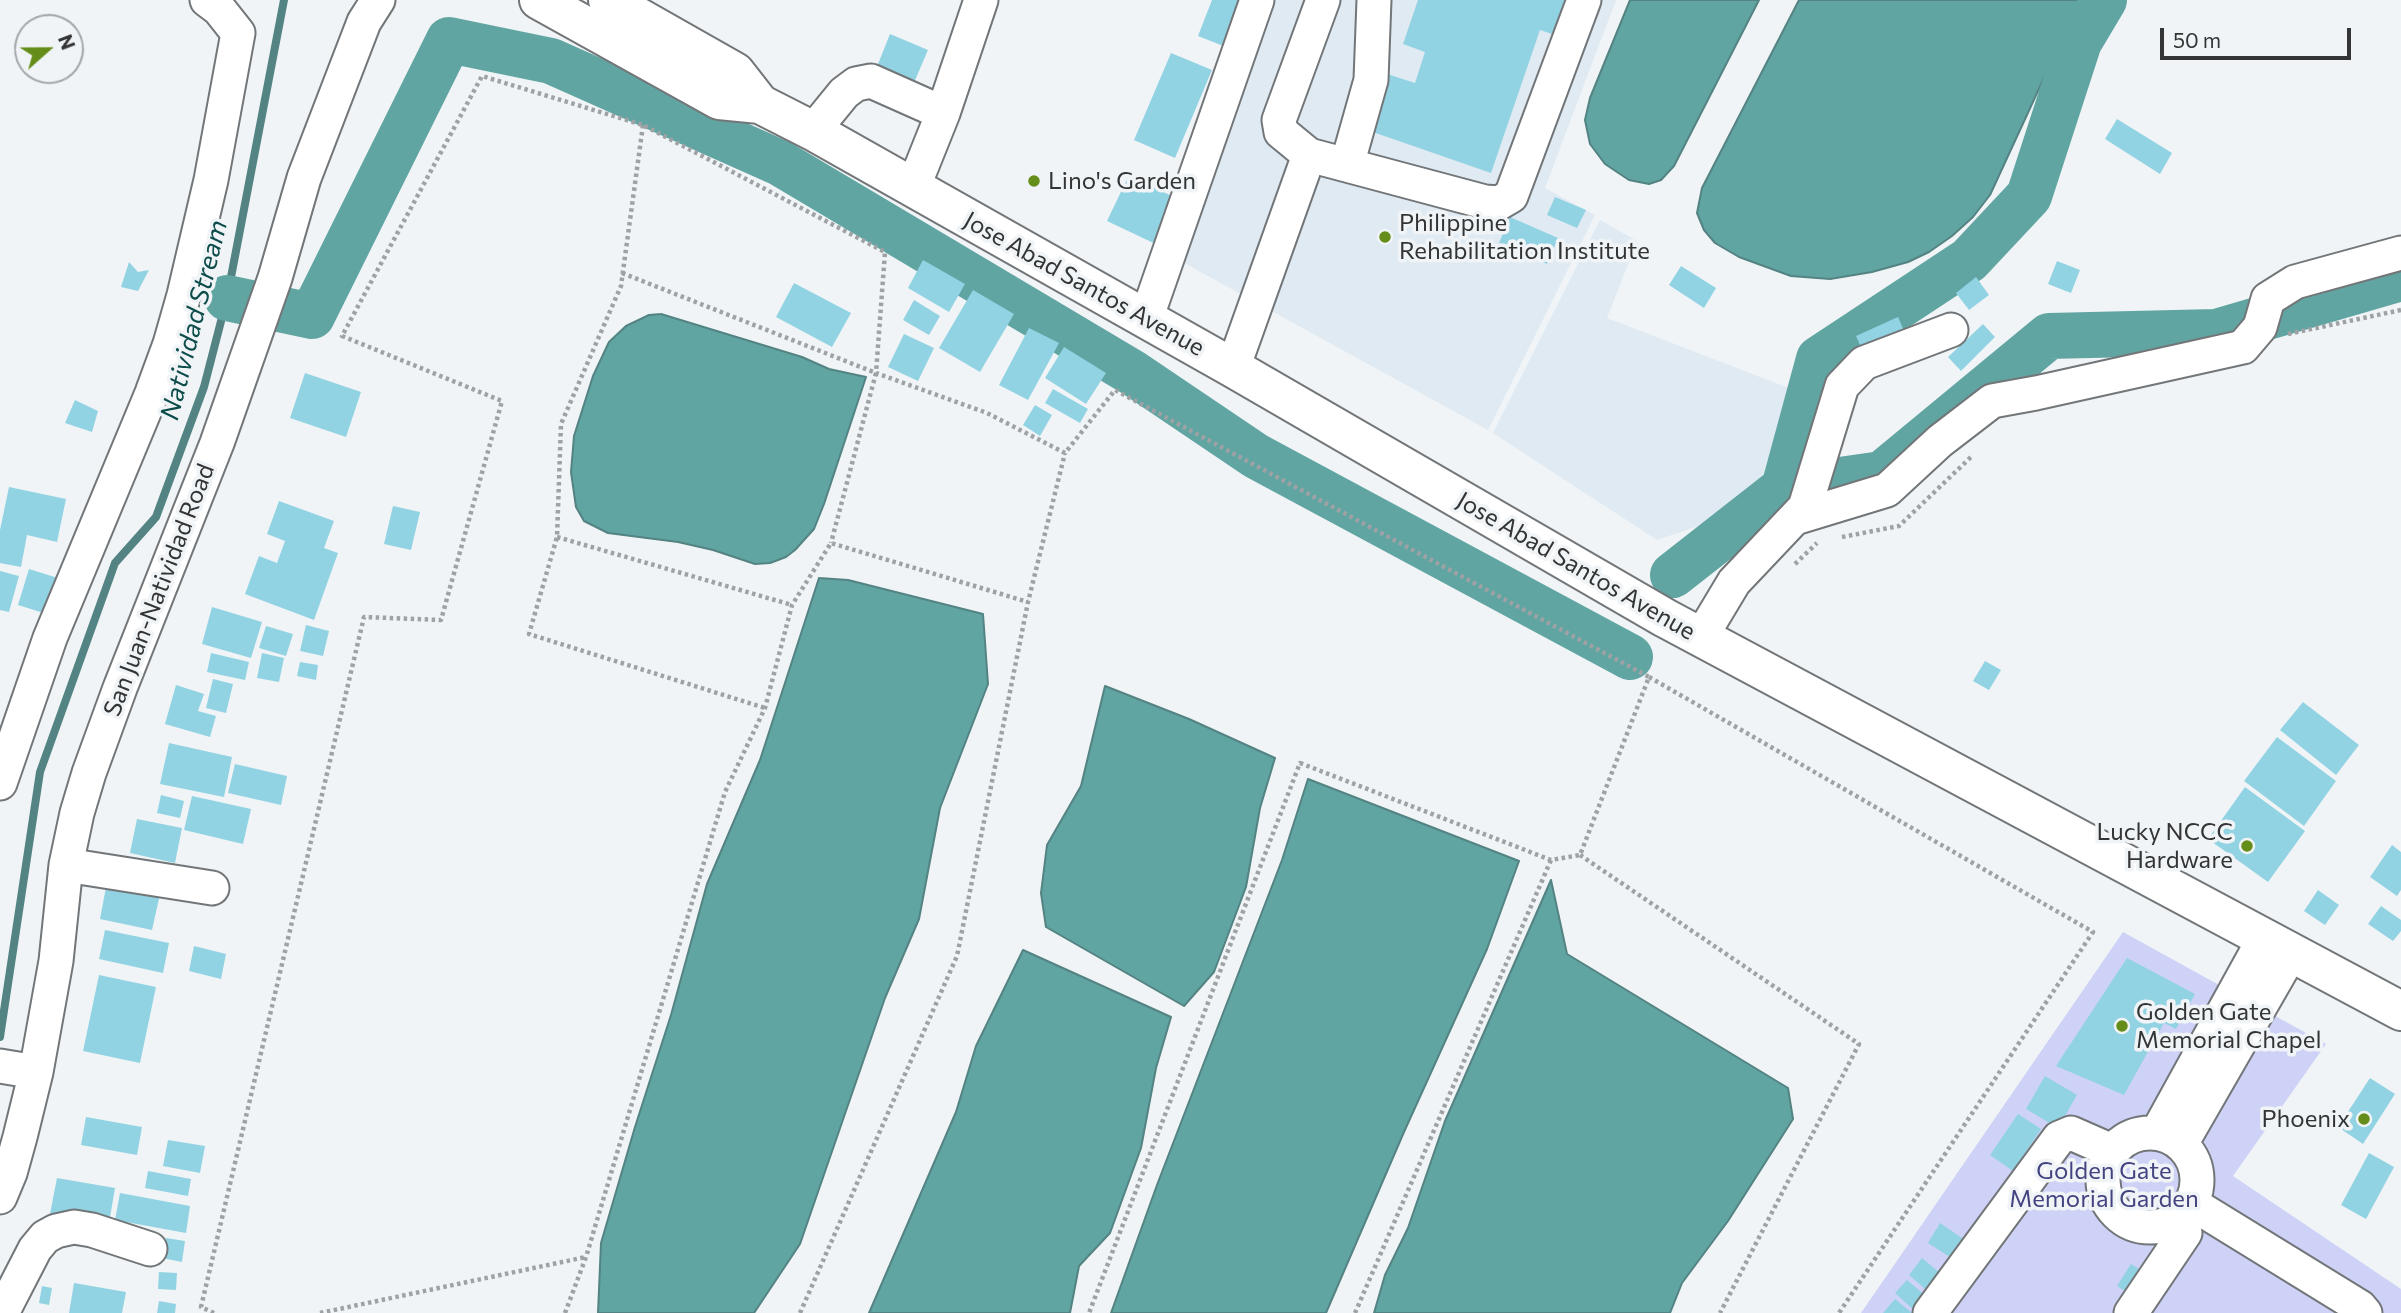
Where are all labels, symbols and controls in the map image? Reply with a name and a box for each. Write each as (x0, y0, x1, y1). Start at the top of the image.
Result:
north arrow (14, 14, 84, 84)
scale bar (2163, 14, 2354, 58)
text: 50 m (2173, 27, 2221, 52)
text: N (54, 31, 80, 53)
place label: Lino's Garden (1048, 167, 1196, 195)
marker: Lino's Garden (1026, 173, 1042, 189)
street label: Jose Abad Santos Avenue (959, 206, 1209, 362)
place label: Philippine Rehabilitation Institute (1399, 209, 1650, 265)
water label: Natividad Stream (154, 217, 234, 423)
marker: Philippine Rehabilitation Institute (1377, 229, 1393, 245)
street label: San Juan-Natividad Road (98, 460, 220, 720)
street label: Jose Abad Santos Avenue (1452, 486, 1700, 646)
place label: Lucky NCCC Hardware (2097, 818, 2233, 874)
marker: Lucky NCCC Hardware (2239, 838, 2255, 854)
place label: Golden Gate Memorial Chapel (2136, 998, 2322, 1054)
marker: Golden Gate Memorial Chapel (2114, 1018, 2130, 1034)
place label: Phoenix (2262, 1105, 2350, 1133)
marker: Phoenix (2356, 1111, 2372, 1127)
park label: Golden Gate Memorial Garden (2009, 1157, 2199, 1213)

